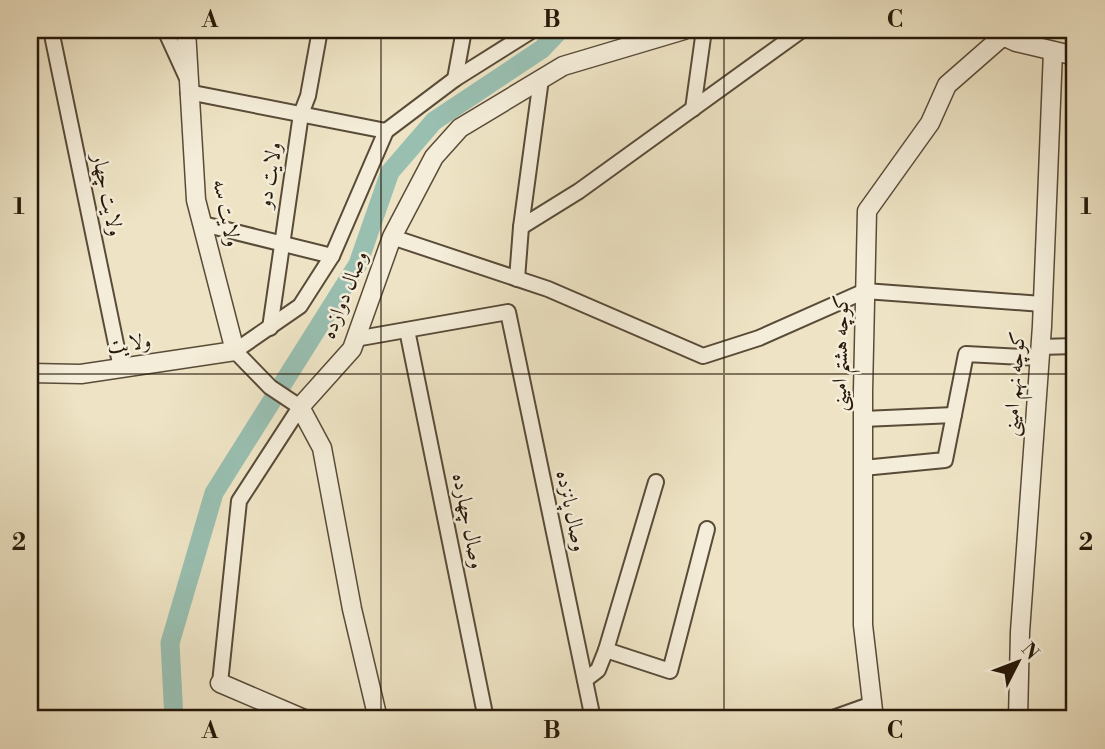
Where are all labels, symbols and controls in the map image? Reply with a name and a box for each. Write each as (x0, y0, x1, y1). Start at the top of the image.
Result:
text: A (201, 6, 219, 34)
text: B (543, 6, 561, 34)
text: C (887, 6, 903, 34)
street label: ولایت دو (252, 140, 288, 212)
street label: ولایت چهار (85, 149, 128, 239)
street label: ولایت سه (206, 177, 246, 249)
text: 1 (13, 193, 25, 221)
text: 1 (1080, 193, 1092, 221)
street label: وصال دوازده (316, 247, 374, 343)
street label: کوچه هشتم امینی (827, 294, 862, 412)
street label: ولایت (105, 328, 153, 360)
street label: کوچه نهم امینی (998, 330, 1038, 438)
street label: وصال پانزده (549, 468, 592, 554)
street label: وصال چهارده (446, 471, 490, 571)
text: 2 (12, 529, 26, 557)
text: 2 (1079, 529, 1093, 557)
north arrow (982, 626, 1052, 696)
text: N (1016, 638, 1044, 665)
text: A (201, 717, 219, 745)
text: B (543, 717, 561, 745)
text: C (887, 717, 903, 745)

